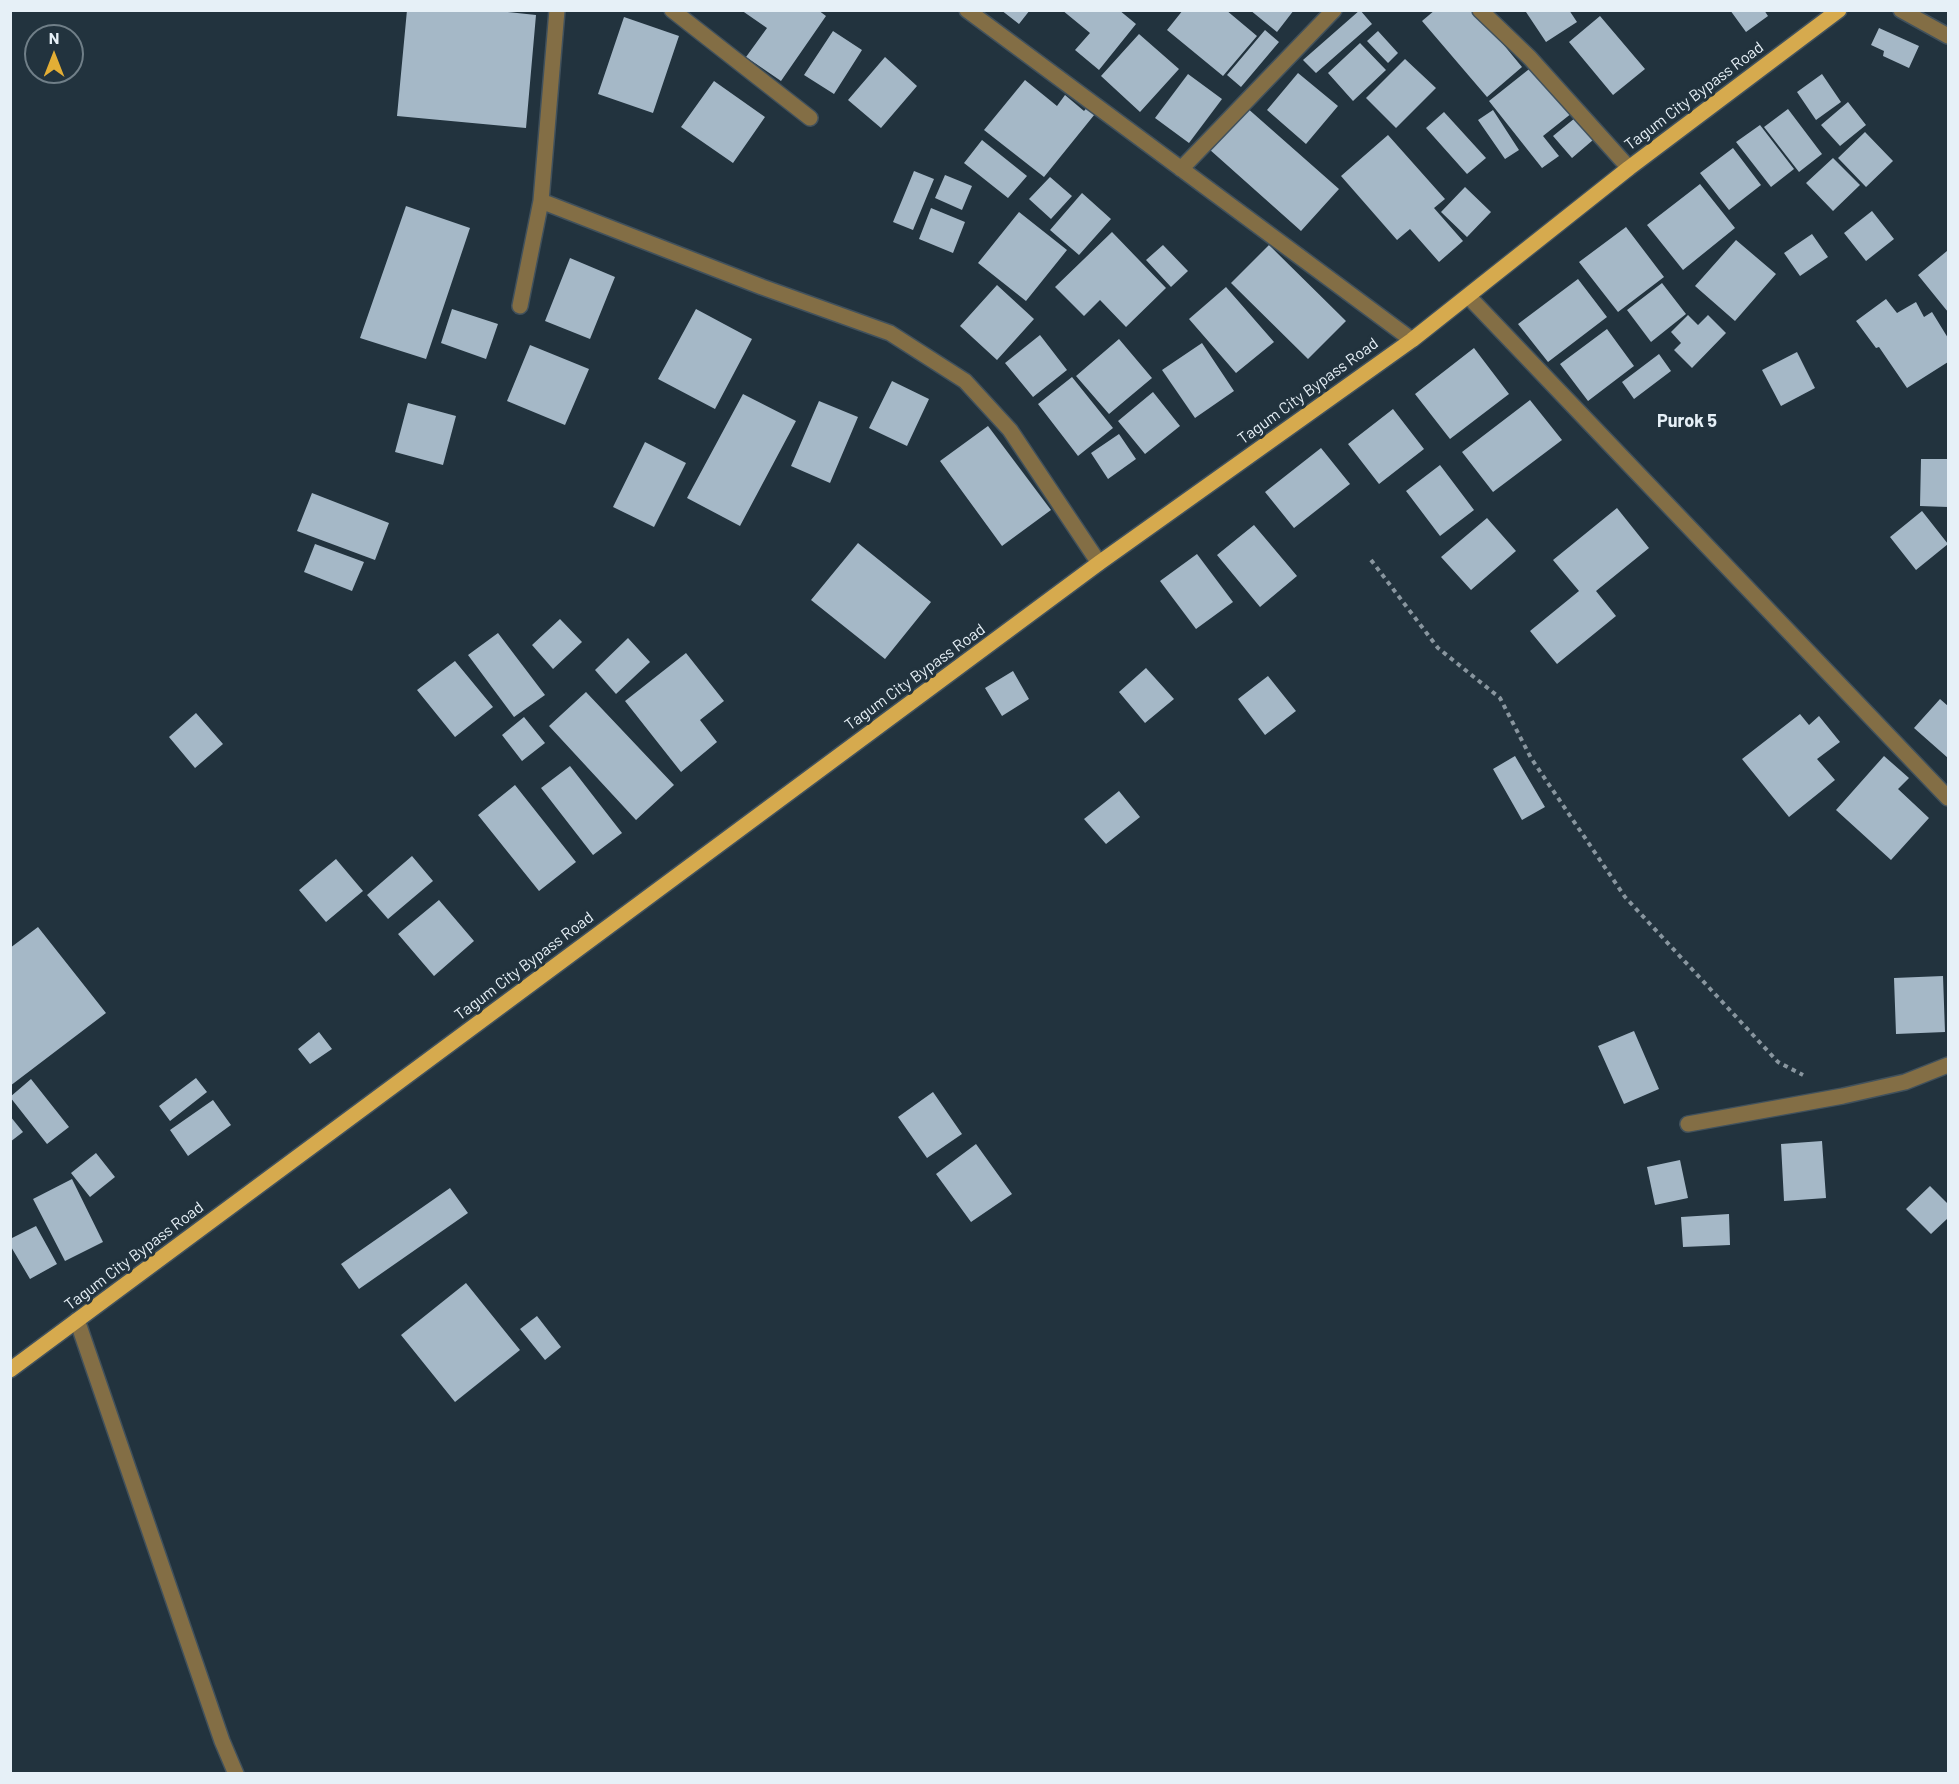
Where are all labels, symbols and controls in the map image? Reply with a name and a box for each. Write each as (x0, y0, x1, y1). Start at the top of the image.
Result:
north arrow (24, 24, 84, 84)
text: N (49, 28, 59, 47)
street label: Tagum City Bypass Road (1621, 38, 1767, 154)
street label: Tagum City Bypass Road (1234, 334, 1382, 448)
district label: Purok 5 (1657, 410, 1717, 432)
street label: Tagum City Bypass Road (841, 620, 989, 734)
street label: Tagum City Bypass Road (451, 908, 597, 1024)
street label: Tagum City Bypass Road (61, 1198, 207, 1314)

